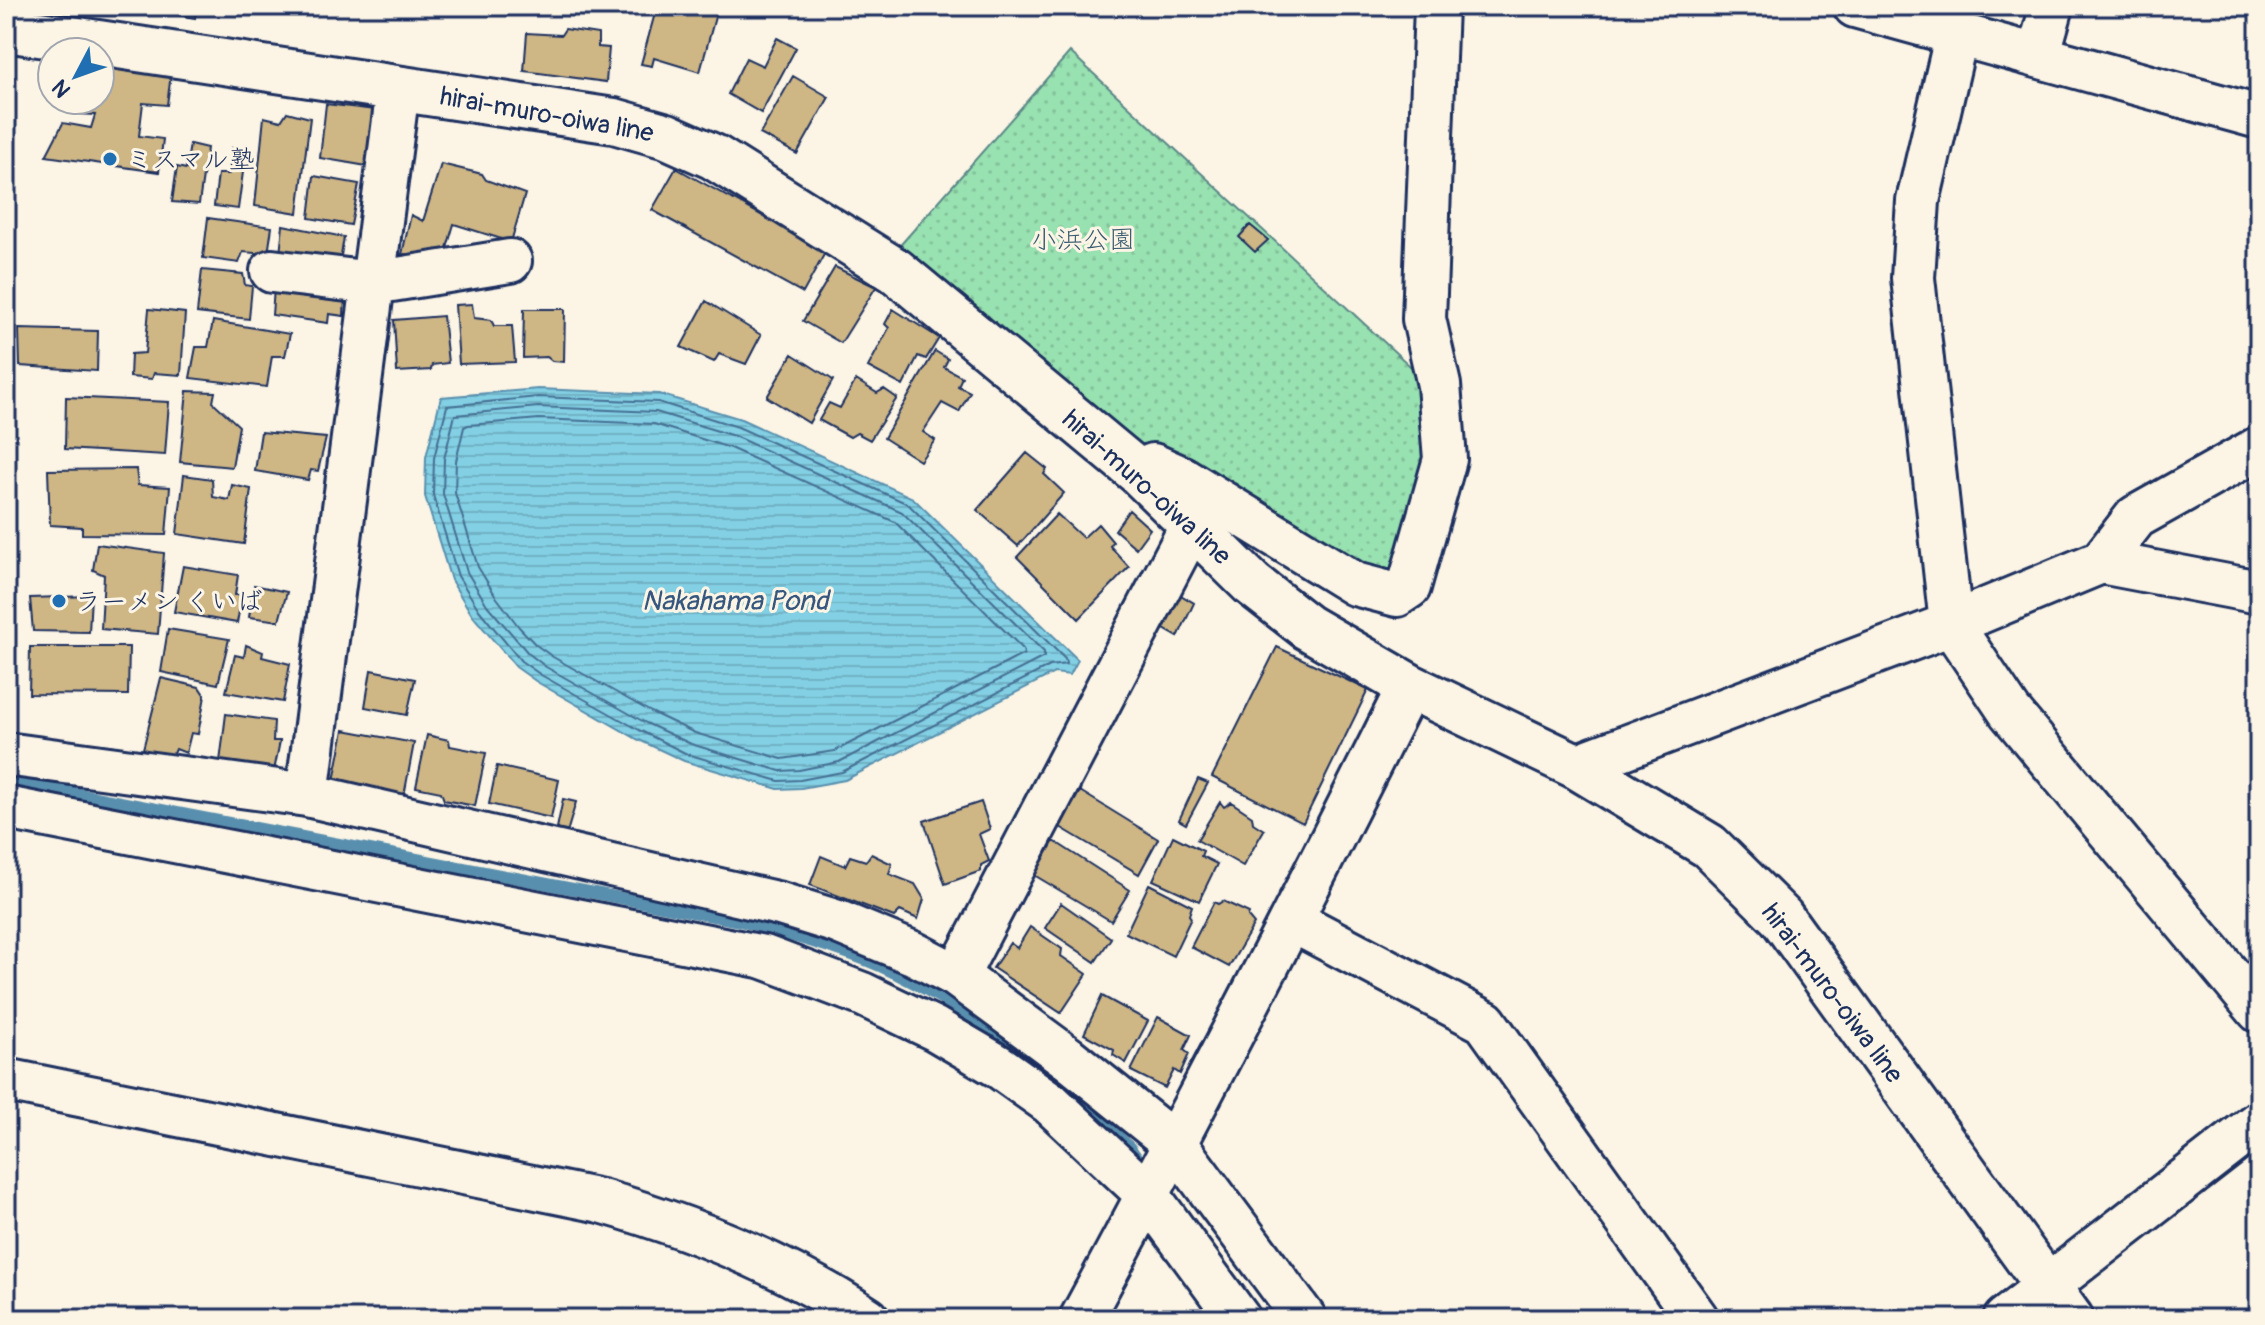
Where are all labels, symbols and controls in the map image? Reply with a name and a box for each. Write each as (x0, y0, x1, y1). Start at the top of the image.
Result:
north arrow (36, 36, 116, 116)
text: N (46, 74, 77, 103)
street label: hirai-muro-oiwa line (438, 80, 656, 150)
place label: ミスマル塾 (126, 144, 255, 176)
marker: ミスマル塾 (101, 150, 119, 168)
park label: 小浜公園 (1031, 224, 1135, 256)
street label: hirai-muro-oiwa line (1055, 404, 1237, 572)
water label: Nakahama Pond (642, 584, 832, 619)
place label: ラーメン くいば (75, 586, 263, 618)
marker: ラーメン くいば (50, 592, 68, 610)
street label: hirai-muro-oiwa line (1754, 898, 1910, 1090)

